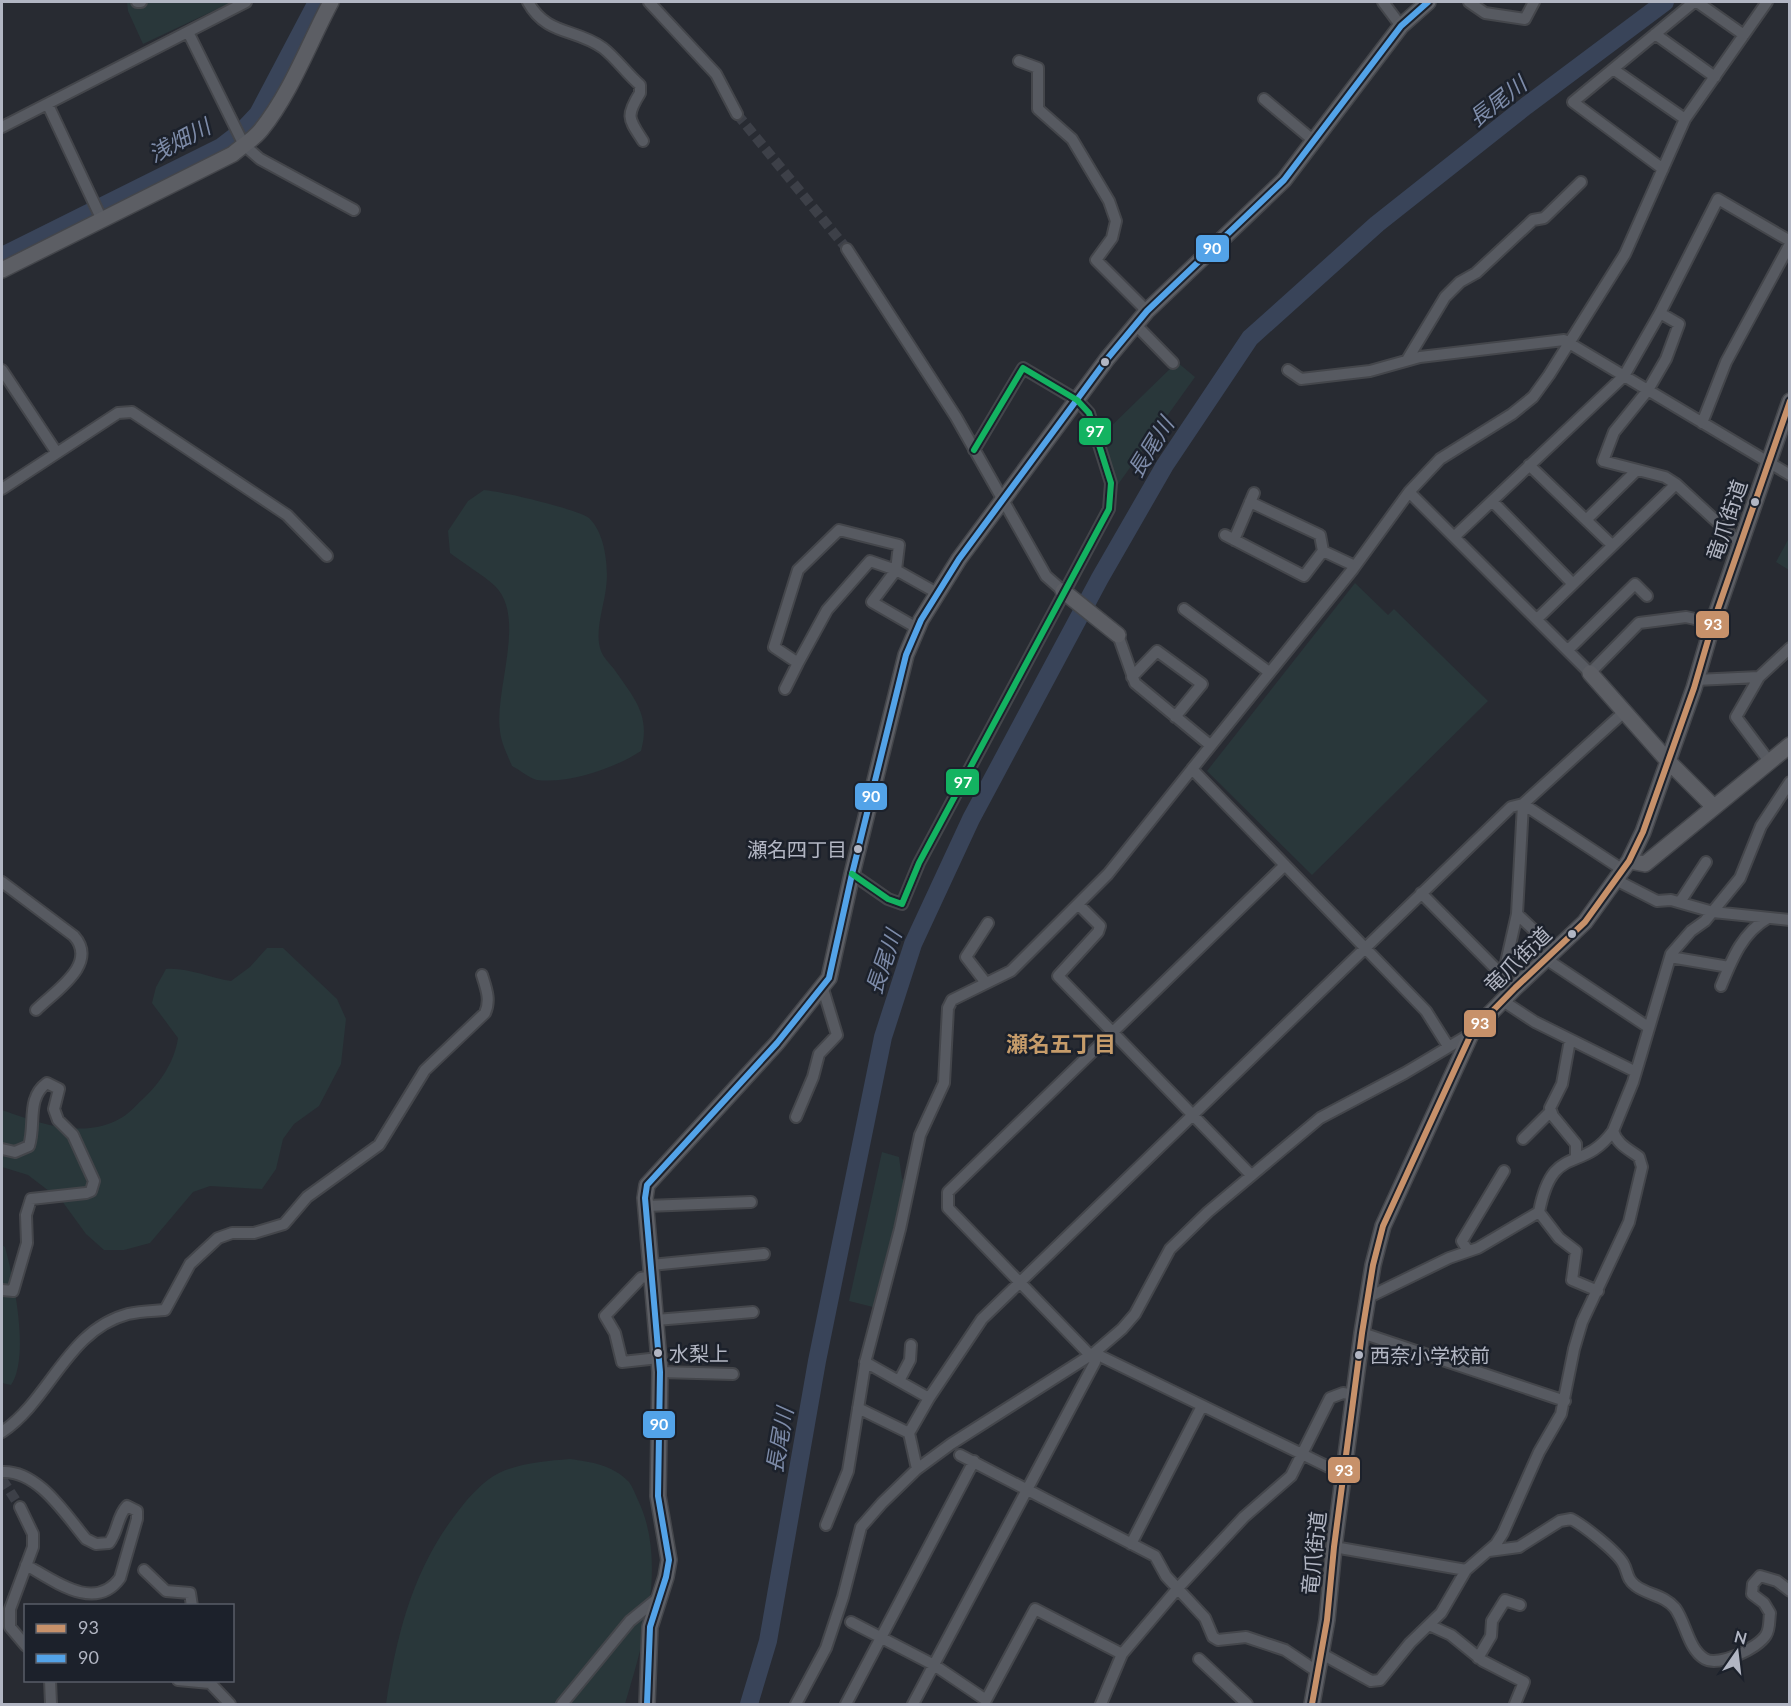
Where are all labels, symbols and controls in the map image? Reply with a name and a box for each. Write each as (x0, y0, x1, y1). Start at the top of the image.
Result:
water label: 長尾川 (1463, 69, 1533, 132)
water label: 浅畑川 (144, 112, 216, 167)
line badge: 90 (1195, 234, 1230, 263)
text: 90 (1203, 238, 1221, 257)
unlabelled marker (1099, 356, 1111, 368)
water label: 長尾川 (1121, 410, 1180, 482)
line badge: 97 (1078, 417, 1112, 446)
text: 97 (1086, 421, 1104, 440)
street label: 竜爪街道 (1701, 476, 1751, 564)
unlabelled marker (1749, 496, 1761, 508)
line badge: 93 (1695, 610, 1730, 639)
text: 93 (1704, 614, 1722, 633)
line badge: 97 (945, 768, 980, 796)
text: 97 (954, 772, 972, 791)
line badge: 90 (854, 782, 888, 811)
text: 90 (862, 786, 880, 805)
place label: 瀬名四丁目 (747, 837, 847, 861)
marker: 瀬名四丁目 (852, 843, 864, 855)
street label: 竜爪街道 (1478, 921, 1556, 997)
water label: 長尾川 (859, 925, 907, 998)
unlabelled marker (1566, 928, 1578, 940)
line badge: 93 (1463, 1009, 1497, 1038)
text: 93 (1471, 1013, 1489, 1032)
district label: 瀬名五丁目 (1006, 1030, 1116, 1057)
place label: 水梨上 (669, 1341, 729, 1365)
place label: 西奈小学校前 (1370, 1343, 1490, 1367)
marker: 水梨上 (652, 1347, 664, 1359)
marker: 西奈小学校前 (1353, 1349, 1365, 1361)
water label: 長尾川 (760, 1403, 798, 1475)
line badge: 90 (642, 1410, 676, 1439)
text: 90 (650, 1414, 668, 1433)
line badge: 93 (1327, 1456, 1361, 1484)
text: 93 (1335, 1460, 1353, 1479)
street label: 竜爪街道 (1296, 1510, 1330, 1596)
legend (24, 1604, 234, 1682)
text: 93 (78, 1616, 99, 1638)
north arrow (1707, 1622, 1767, 1682)
text: N (1732, 1626, 1749, 1648)
text: 90 (78, 1646, 99, 1668)

